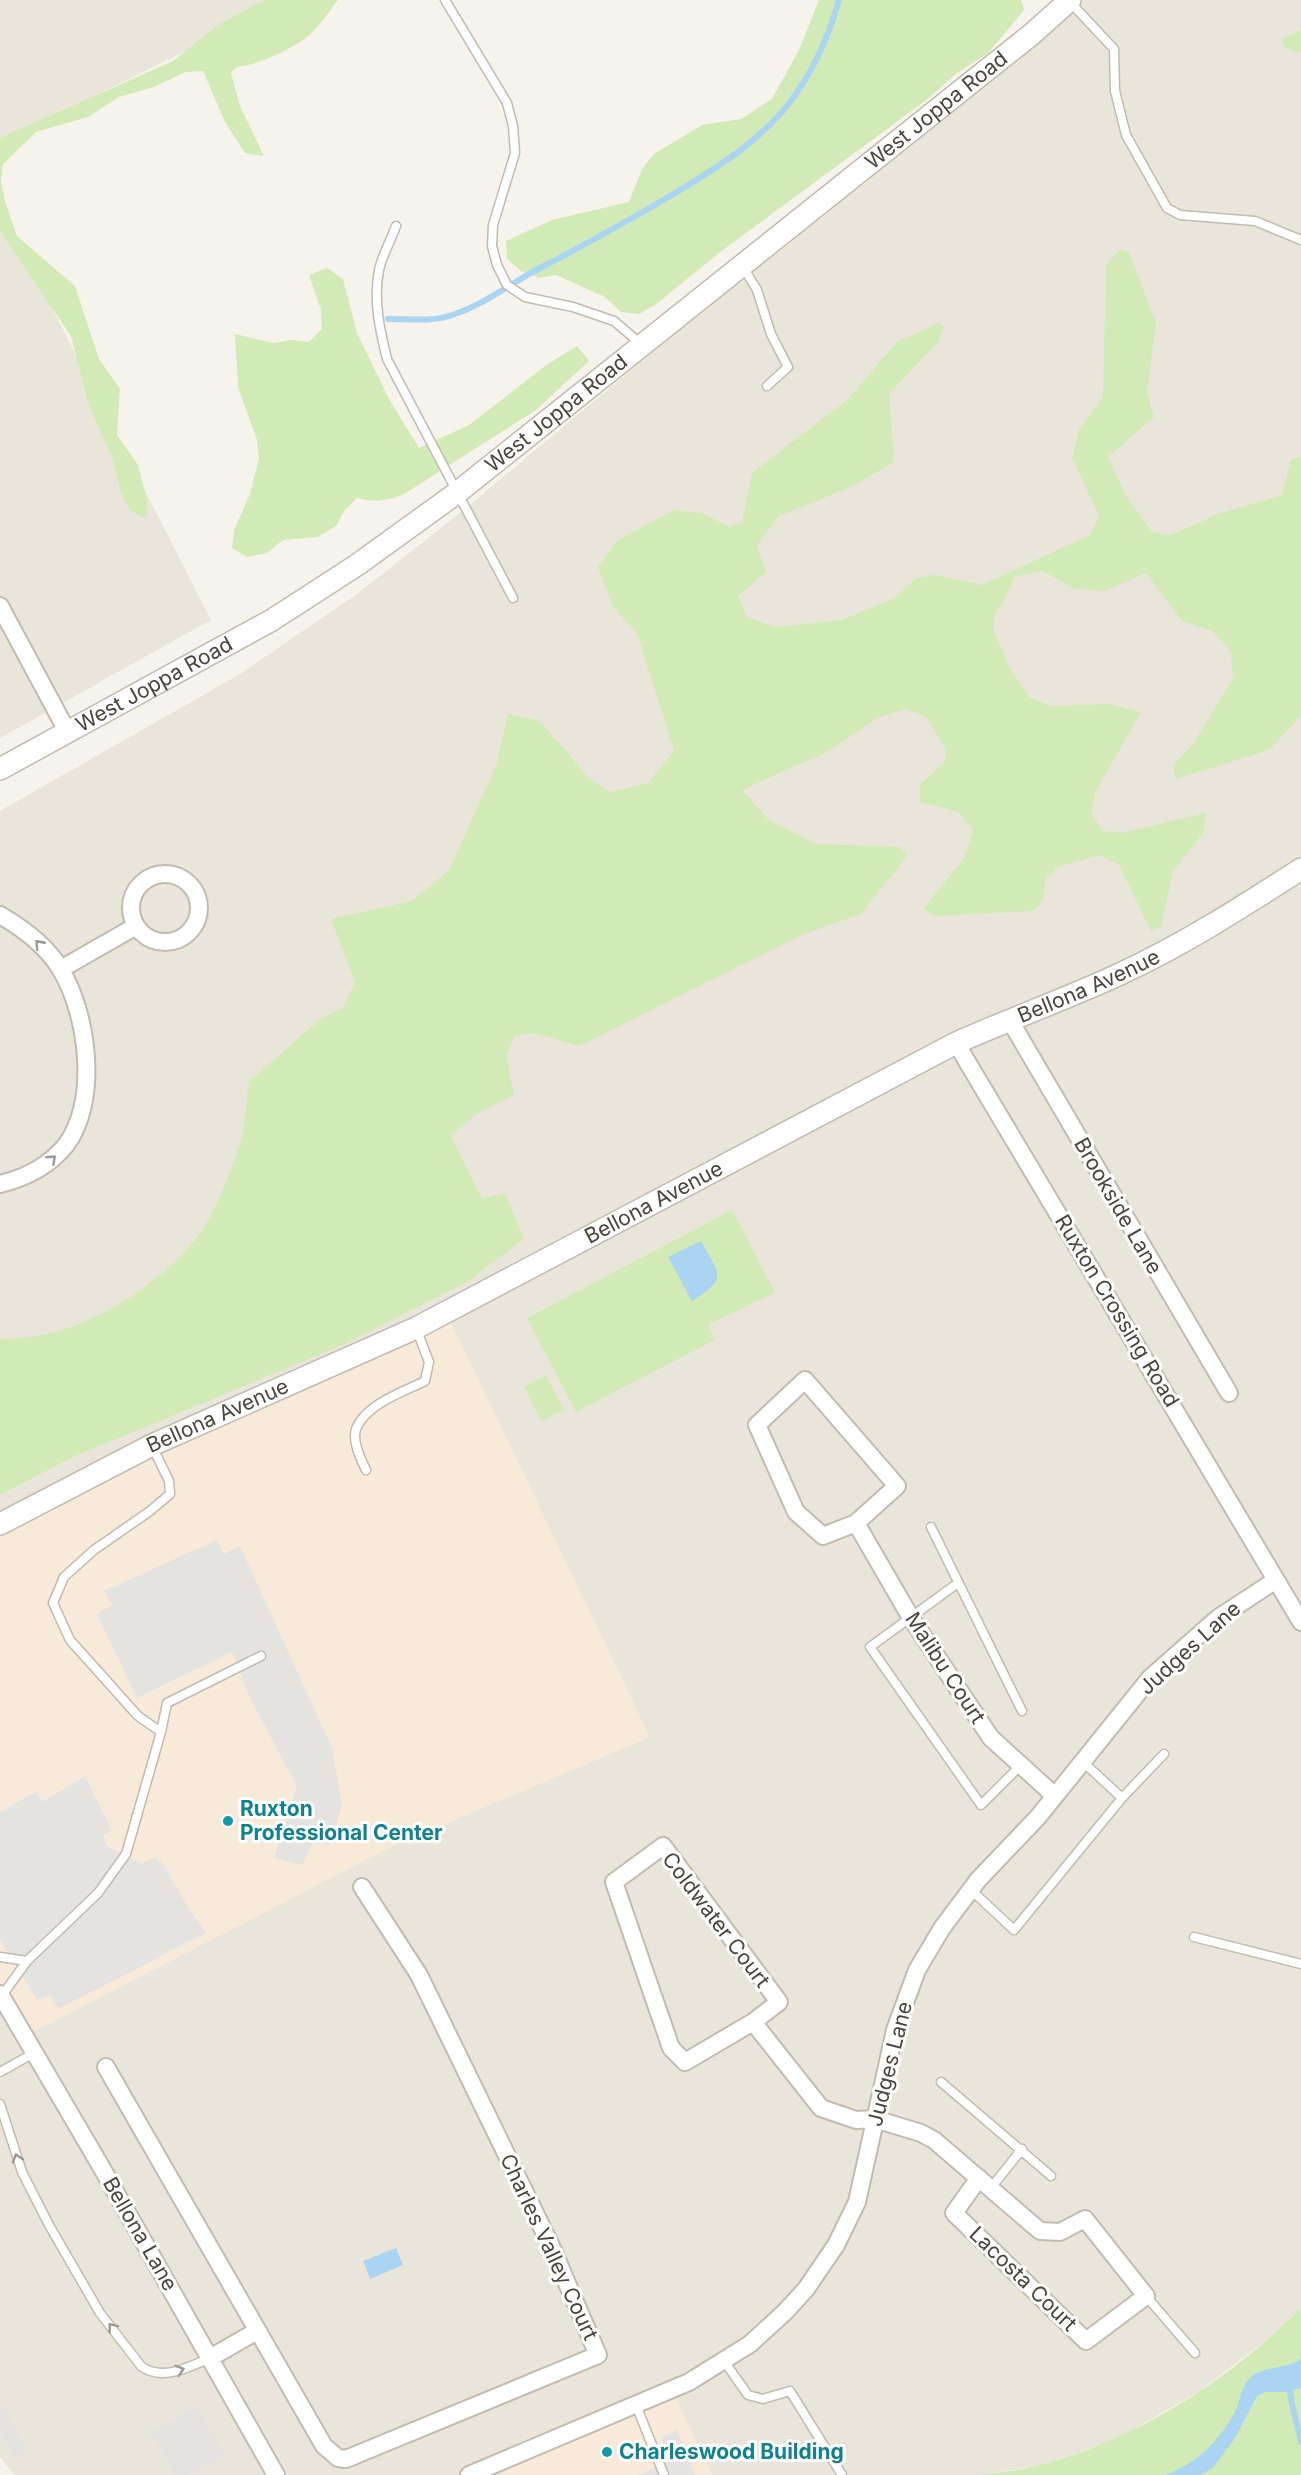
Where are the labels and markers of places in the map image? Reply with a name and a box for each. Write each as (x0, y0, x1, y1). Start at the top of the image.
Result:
place label: Ruxton Professional Center (240, 1796, 443, 1845)
marker: Ruxton Professional Center (221, 1814, 235, 1828)
place label: Charleswood Building (619, 2439, 844, 2464)
marker: Charleswood Building (600, 2445, 614, 2459)

